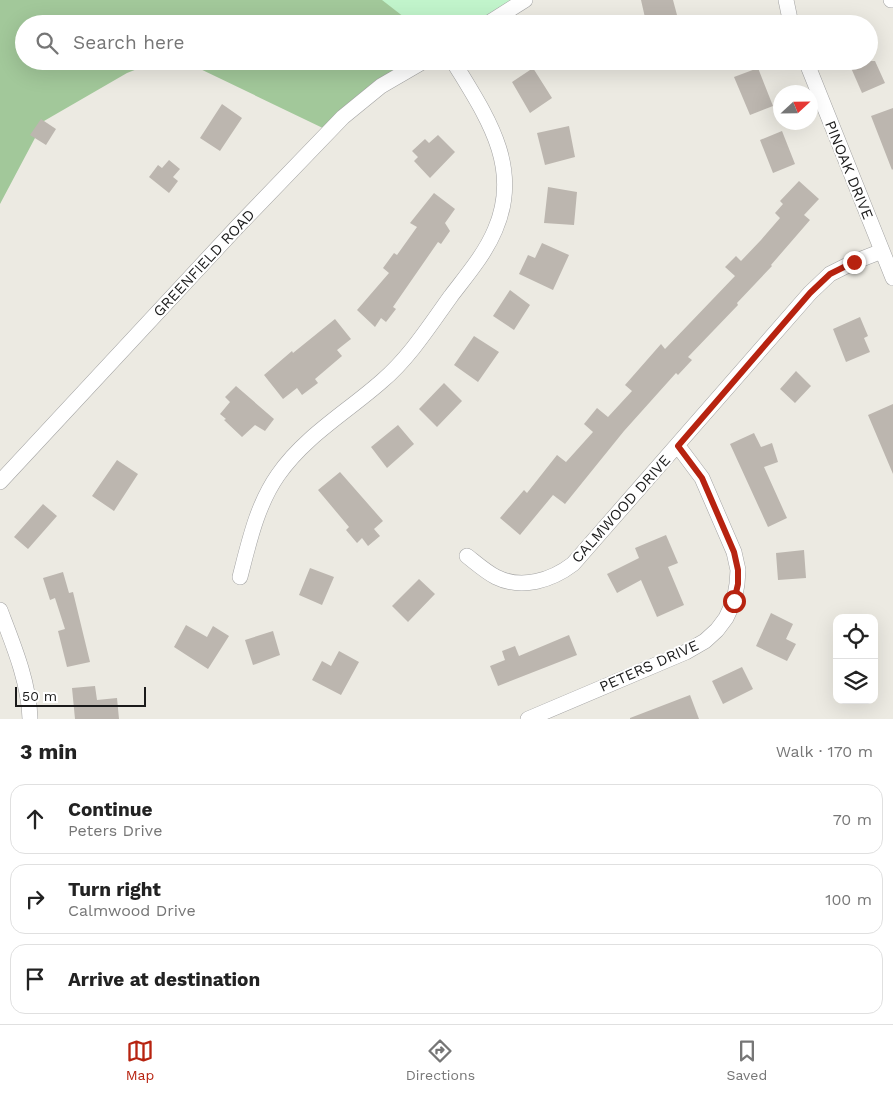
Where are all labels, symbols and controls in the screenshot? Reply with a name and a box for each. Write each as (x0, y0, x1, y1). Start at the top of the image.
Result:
search box (15, 15, 878, 70)
icon: search (33, 29, 61, 57)
text: Search here (73, 31, 184, 54)
north arrow (773, 85, 818, 130)
street label: PINOAK DRIVE (821, 118, 877, 222)
street label: GREENFIELD ROAD (149, 205, 259, 321)
route end (843, 251, 866, 274)
street label: CALMWOOD DRIVE (568, 451, 674, 567)
route start (723, 590, 746, 613)
map controls (833, 614, 878, 704)
button: locate (833, 614, 878, 659)
street label: PETERS DRIVE (597, 636, 701, 696)
button: layers (833, 659, 878, 704)
scale bar (15, 684, 146, 707)
text: 50 m (22, 688, 57, 704)
text: 3 min (20, 739, 77, 764)
text: Walk · 170 m (776, 742, 873, 761)
text: Continue (68, 798, 152, 821)
icon: ahead (21, 805, 49, 833)
text: 70 m (833, 810, 872, 829)
text: Peters Drive (68, 821, 162, 840)
text: Turn right (68, 878, 161, 901)
icon: right (21, 885, 49, 913)
text: 100 m (825, 890, 872, 909)
text: Calmwood Drive (68, 901, 196, 920)
icon: arrive (21, 965, 49, 993)
text: Arrive at destination (68, 968, 260, 991)
tab: Map (126, 1037, 154, 1083)
tab: Directions (406, 1037, 475, 1083)
tab: Saved (727, 1037, 767, 1083)

